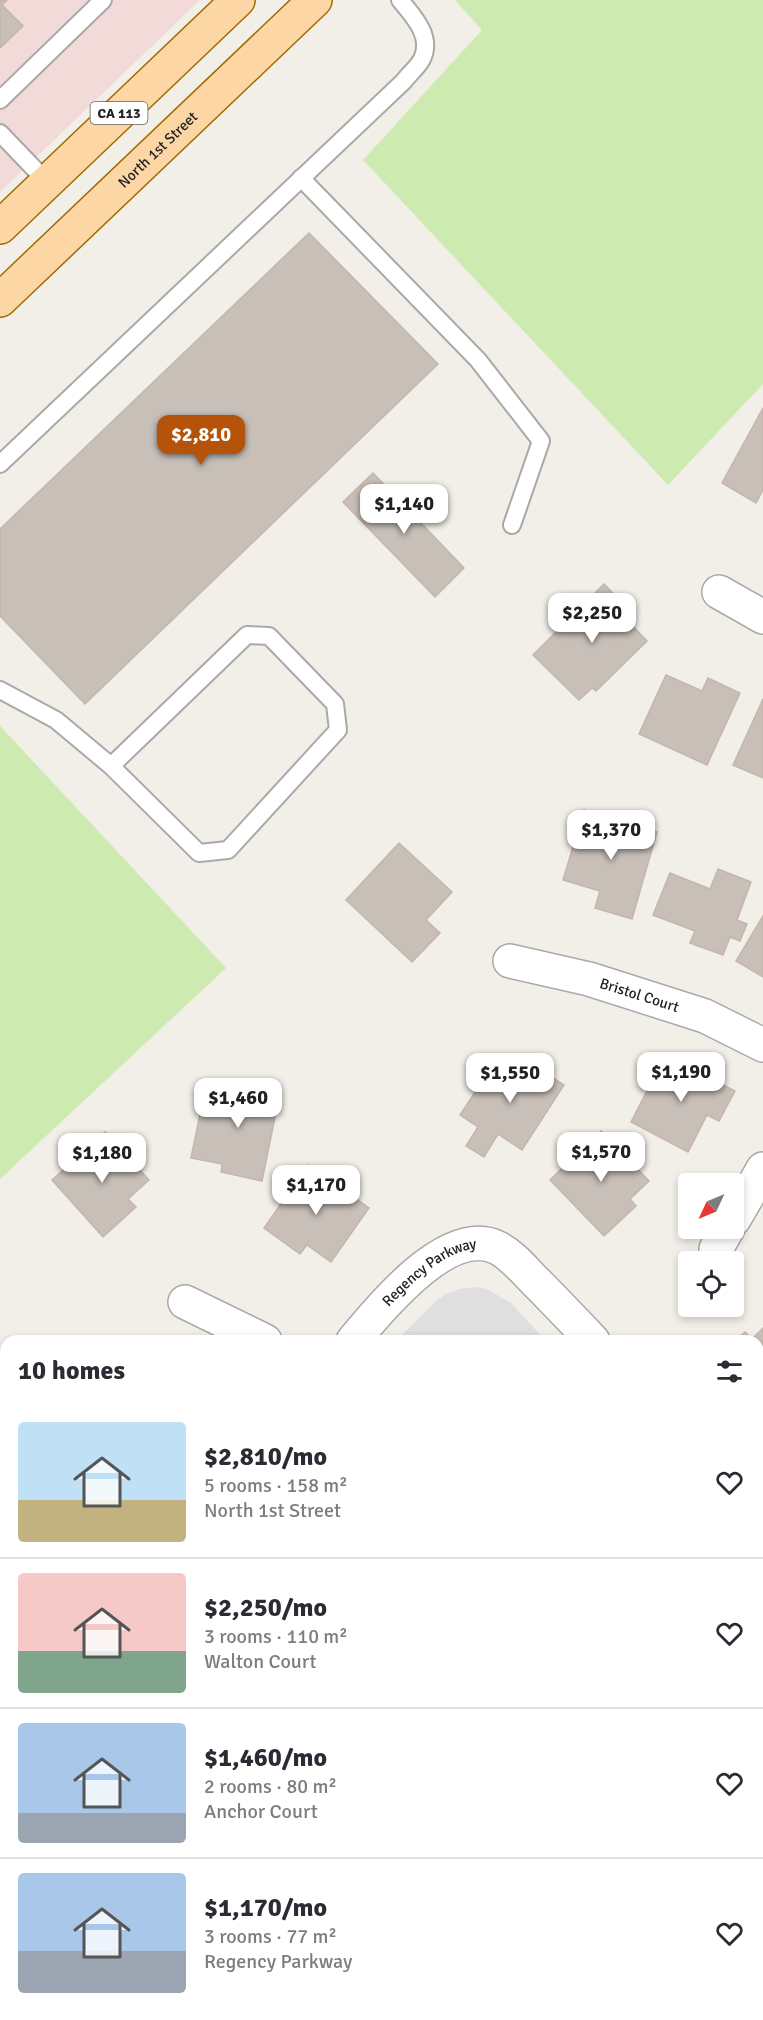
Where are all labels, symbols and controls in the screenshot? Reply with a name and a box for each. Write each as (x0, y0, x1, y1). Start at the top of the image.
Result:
road number: CA 113 (90, 102, 148, 124)
street label: North 1st Street (114, 108, 201, 192)
pin: $2,810 (152, 415, 250, 466)
text: $2,810 (171, 422, 231, 447)
pin: $1,140 (355, 484, 453, 535)
text: $1,140 (374, 491, 434, 516)
pin: $2,250 (543, 593, 641, 644)
text: $2,250 (562, 600, 622, 625)
pin: $1,370 (562, 810, 660, 861)
text: $1,370 (581, 817, 641, 842)
street label: Bristol Court (598, 974, 681, 1016)
pin: $1,190 (632, 1052, 730, 1103)
pin: $1,550 (461, 1053, 559, 1104)
text: $1,190 (651, 1059, 711, 1084)
text: $1,550 (480, 1060, 540, 1085)
pin: $1,460 (189, 1078, 287, 1129)
text: $1,460 (208, 1085, 268, 1110)
pin: $1,570 (552, 1132, 650, 1183)
pin: $1,180 (53, 1133, 151, 1184)
text: $1,570 (571, 1139, 631, 1164)
text: $1,180 (72, 1140, 132, 1165)
pin: $1,170 (267, 1165, 365, 1216)
text: $1,170 (286, 1172, 346, 1197)
north arrow (678, 1173, 744, 1239)
map controls (678, 1173, 744, 1317)
street label: Regency Parkway (378, 1234, 477, 1310)
button: locate (678, 1251, 744, 1317)
text: 10 homes (18, 1355, 125, 1387)
icon: filters (713, 1355, 746, 1388)
text: $2,810/mo (204, 1441, 327, 1473)
icon: home (66, 1446, 138, 1518)
icon: heart (713, 1466, 746, 1499)
text: 5 rooms · 158 m² (204, 1473, 348, 1498)
text: North 1st Street (204, 1498, 341, 1523)
text: $2,250/mo (204, 1592, 327, 1624)
icon: home (66, 1597, 138, 1669)
icon: heart (713, 1617, 746, 1650)
text: 3 rooms · 110 m² (204, 1624, 348, 1649)
text: Walton Court (204, 1649, 317, 1674)
text: $1,460/mo (204, 1742, 327, 1774)
icon: home (66, 1747, 138, 1819)
icon: heart (713, 1767, 746, 1800)
text: 2 rooms · 80 m² (204, 1774, 337, 1799)
text: Anchor Court (204, 1799, 318, 1824)
text: $1,170/mo (204, 1892, 327, 1924)
icon: home (66, 1897, 138, 1969)
icon: heart (713, 1917, 746, 1950)
text: 3 rooms · 77 m² (204, 1924, 337, 1949)
text: Regency Parkway (204, 1949, 352, 1974)

